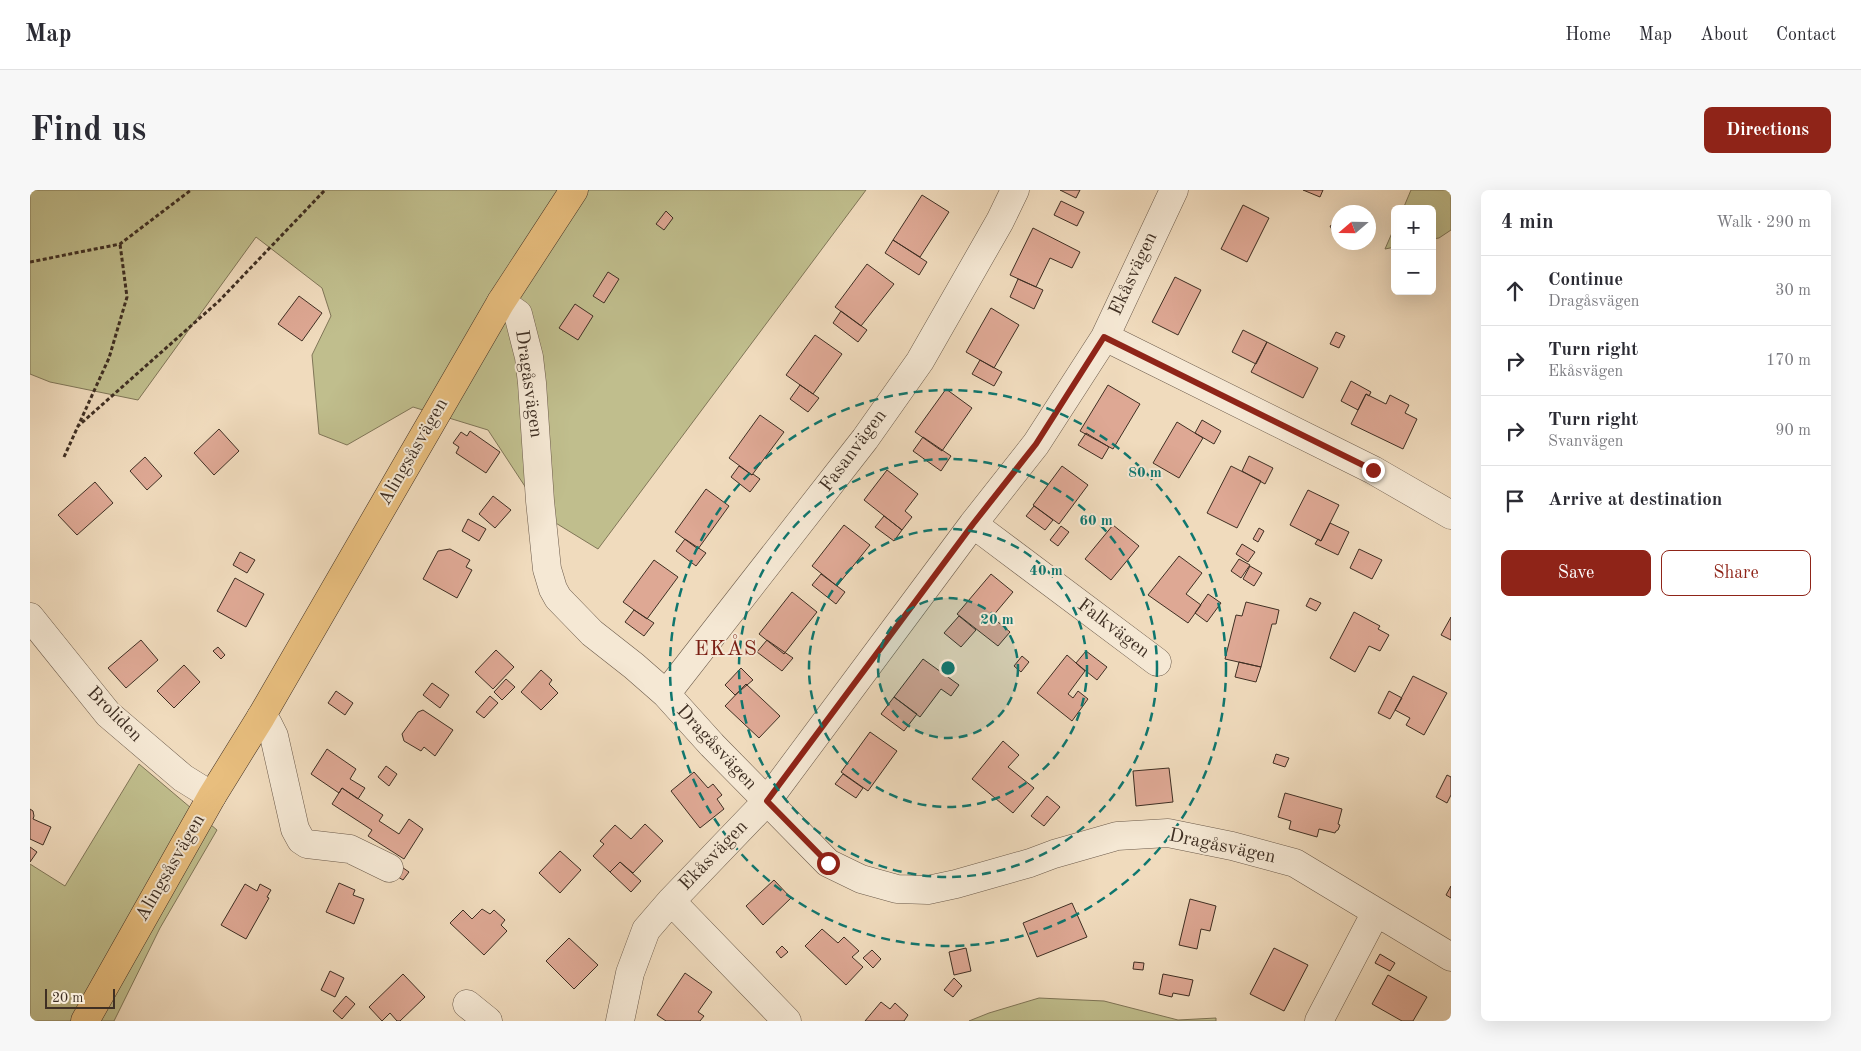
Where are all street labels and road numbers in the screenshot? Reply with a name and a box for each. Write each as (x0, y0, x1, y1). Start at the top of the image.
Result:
street label: Ekåsvägen (1107, 229, 1161, 319)
street label: Dragåsvägen (511, 329, 545, 439)
street label: Alingsåsvägen (376, 395, 452, 509)
street label: Fasanvägen (817, 406, 891, 496)
street label: Falkvägen (1073, 596, 1153, 662)
street label: Broliden (83, 684, 145, 746)
street label: Dragåsvägen (672, 702, 760, 794)
street label: Alingsåsvägen (133, 811, 209, 925)
street label: Ekåsvägen (676, 817, 752, 895)
street label: Dragåsvägen (1167, 826, 1277, 868)

